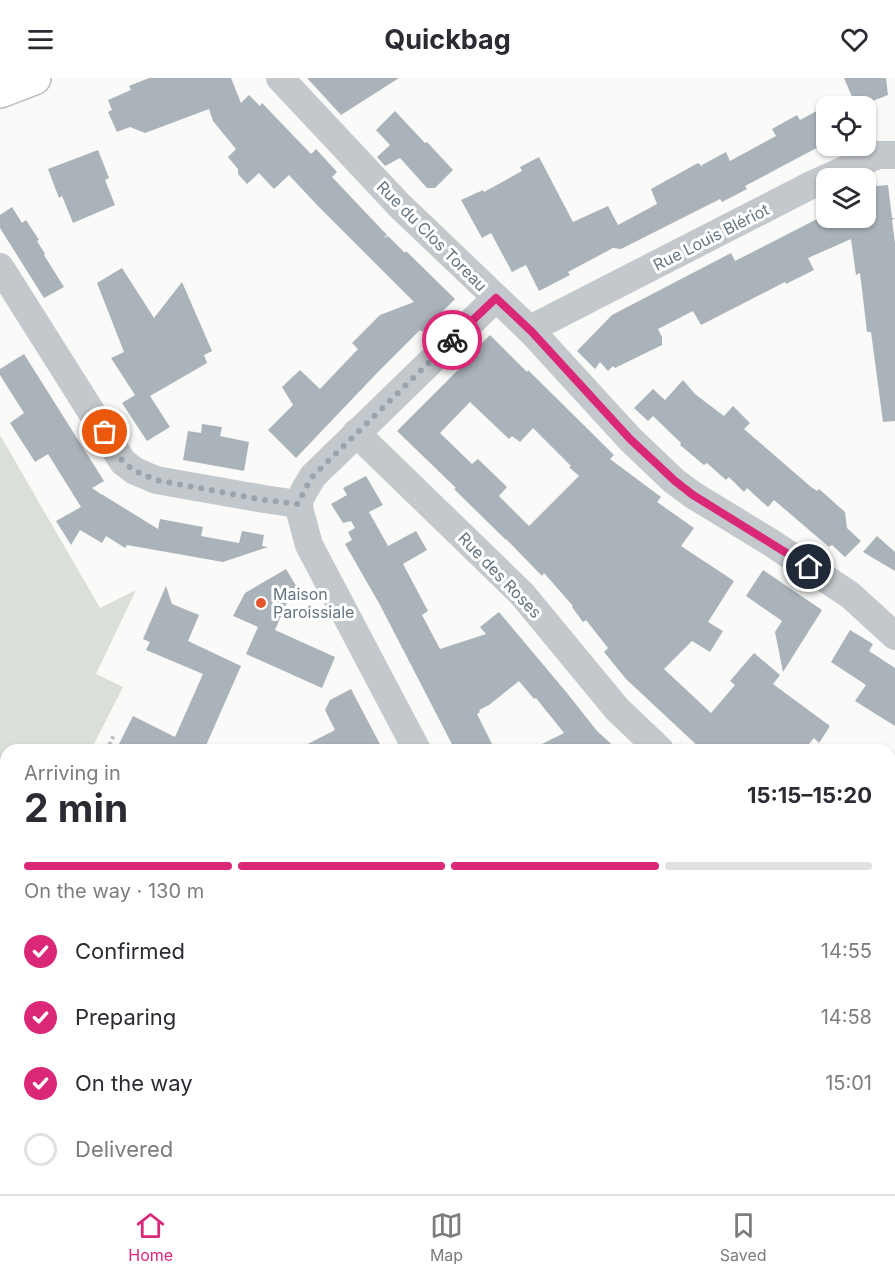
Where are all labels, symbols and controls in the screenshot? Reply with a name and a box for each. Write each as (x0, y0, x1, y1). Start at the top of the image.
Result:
icon: menu (24, 23, 57, 56)
text: Quickbag (384, 23, 511, 56)
icon: heart (838, 23, 871, 56)
map controls (816, 96, 876, 228)
button: locate (816, 96, 876, 156)
button: layers (816, 168, 876, 228)
street label: Rue du Clos Toreau (373, 177, 491, 295)
street label: Rue Louis Blériot (650, 199, 772, 275)
courier (422, 310, 482, 370)
icon: bike (436, 324, 469, 357)
pin (79, 406, 130, 457)
icon: bag (88, 415, 121, 448)
street label: Rue des Roses (454, 528, 546, 622)
pin (783, 541, 834, 592)
icon: home (792, 550, 825, 583)
place label: Maison Paroissiale (273, 584, 354, 622)
marker: Maison Paroissiale (254, 596, 268, 610)
text: Arriving in (24, 761, 121, 785)
text: 15:15–15:20 (747, 782, 872, 808)
text: 2 min (24, 784, 128, 831)
text: On the way · 130 m (24, 879, 204, 903)
icon: check (24, 935, 57, 968)
text: Confirmed (75, 938, 185, 964)
text: 14:55 (821, 939, 872, 963)
icon: check (24, 1001, 57, 1034)
text: Preparing (75, 1004, 176, 1030)
text: 14:58 (821, 1005, 872, 1029)
icon: check (24, 1067, 57, 1100)
text: On the way (75, 1070, 193, 1096)
text: 15:01 (825, 1071, 872, 1095)
text: Delivered (75, 1136, 173, 1162)
tab: Home (128, 1209, 173, 1265)
tab: Map (430, 1209, 463, 1265)
tab: Saved (720, 1209, 767, 1265)

